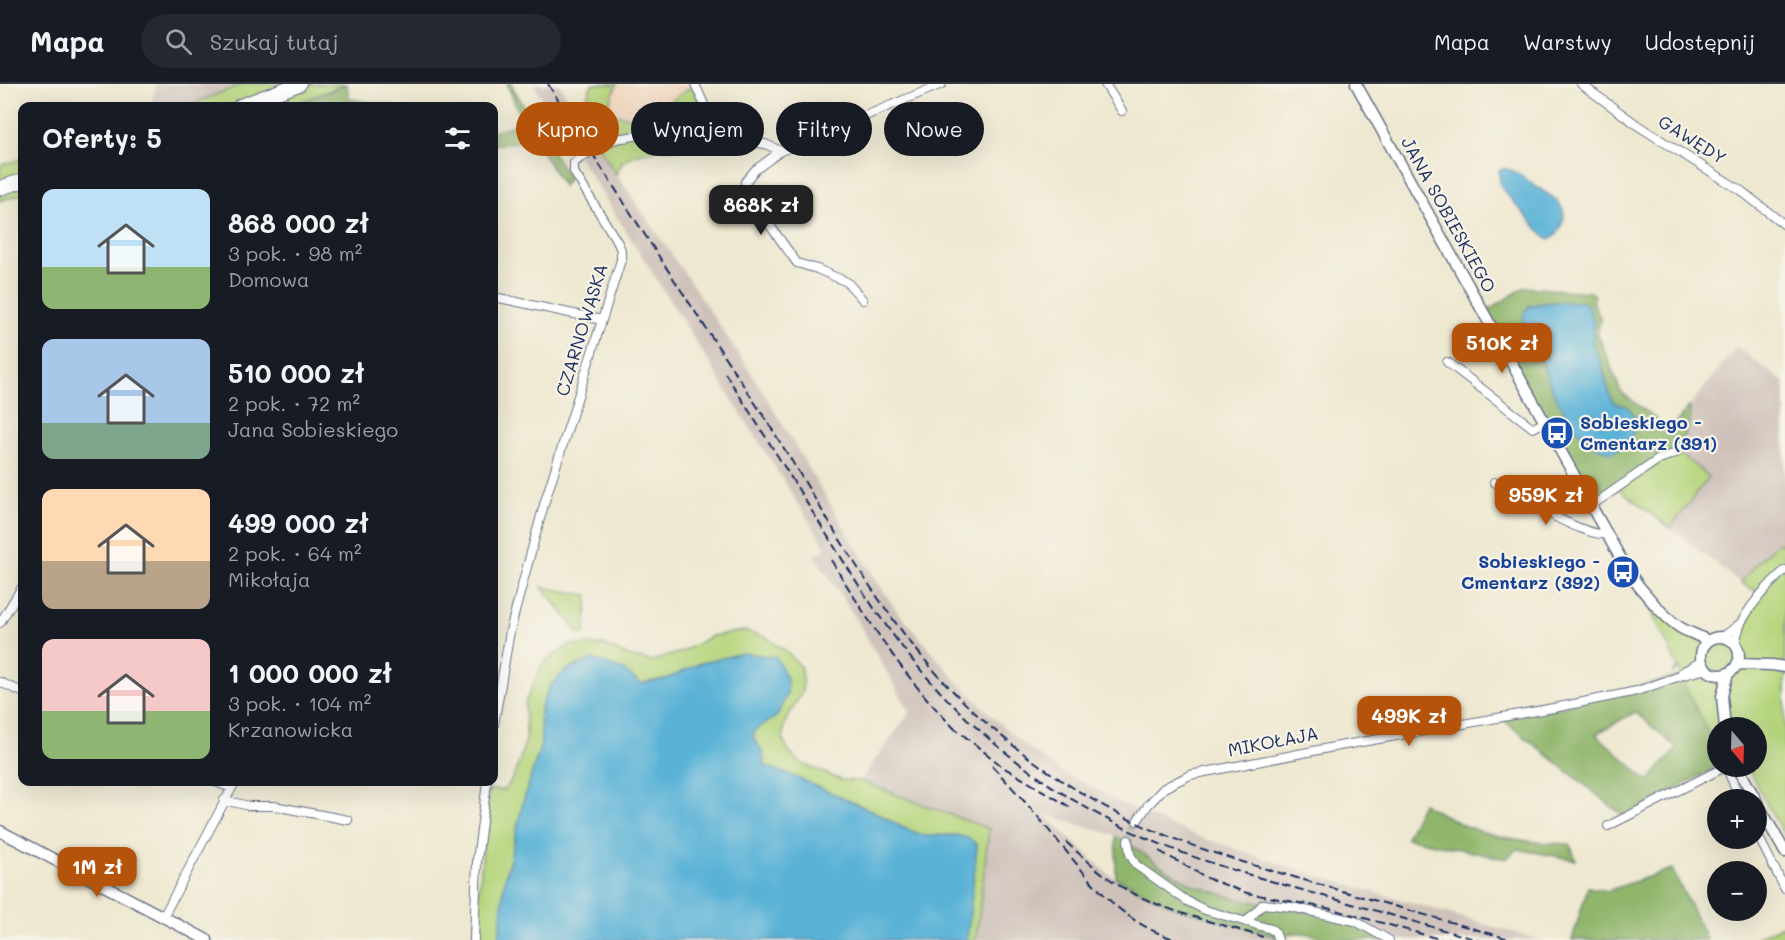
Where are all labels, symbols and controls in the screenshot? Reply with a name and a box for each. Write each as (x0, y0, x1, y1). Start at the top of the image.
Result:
search box (141, 14, 561, 68)
text: Mapa (30, 23, 105, 59)
icon: search (162, 25, 195, 58)
text: Szukaj tutaj (210, 27, 339, 56)
text: Mapa (1434, 28, 1490, 55)
text: Warstwy (1523, 28, 1612, 55)
text: Udostępnij (1645, 28, 1755, 55)
chip: Kupno (516, 102, 619, 156)
chip: Wynajem (631, 102, 764, 156)
chip: Filtry (776, 102, 872, 156)
chip: Nowe (884, 102, 984, 156)
street label: GAWĘDY (1654, 109, 1731, 169)
text: Oferty: 5 (42, 121, 162, 155)
icon: filters (441, 122, 474, 155)
street label: JANA SOBIESKIEGO (1396, 132, 1502, 297)
pin: 868K zł (706, 185, 816, 236)
text: 868K zł (723, 191, 799, 217)
text: 868 000 zł (228, 206, 369, 240)
icon: home (90, 213, 162, 285)
text: 3 pok. · 98 m² (228, 240, 362, 266)
street label: CZARNOWĄSKA (549, 260, 613, 399)
text: Domowa (228, 266, 309, 292)
pin: 510K zł (1447, 323, 1557, 374)
text: 510K zł (1466, 329, 1538, 355)
text: 510 000 zł (228, 356, 364, 390)
icon: home (90, 363, 162, 435)
text: 2 pok. · 72 m² (228, 390, 360, 416)
place label: Sobieskiego - Cmentarz (391) (1580, 410, 1717, 455)
bus stop icon: Sobieskiego - Cmentarz (391) (1539, 415, 1575, 451)
text: Jana Sobieskiego (228, 416, 398, 442)
pin: 959K zł (1491, 475, 1601, 526)
text: 959K zł (1509, 481, 1583, 507)
text: 499 000 zł (228, 506, 369, 540)
icon: home (90, 513, 162, 585)
text: 2 pok. · 64 m² (228, 540, 362, 566)
place label: Sobieskiego - Cmentarz (392) (1461, 549, 1600, 594)
bus stop icon: Sobieskiego - Cmentarz (392) (1605, 554, 1641, 590)
text: Mikołaja (228, 566, 310, 592)
text: 1 000 000 zł (228, 656, 392, 690)
icon: home (90, 663, 162, 735)
text: 3 pok. · 104 m² (228, 690, 371, 716)
pin: 499K zł (1354, 696, 1464, 747)
text: 499K zł (1371, 702, 1447, 728)
text: Krzanowicka (228, 716, 353, 742)
north arrow (1707, 717, 1767, 777)
map controls (1707, 717, 1767, 921)
street label: MIKOŁAJA (1226, 720, 1320, 762)
button: + (1707, 789, 1767, 849)
pin: 1M zł (55, 847, 139, 898)
text: 1M zł (72, 853, 122, 879)
button: − (1707, 861, 1767, 921)

